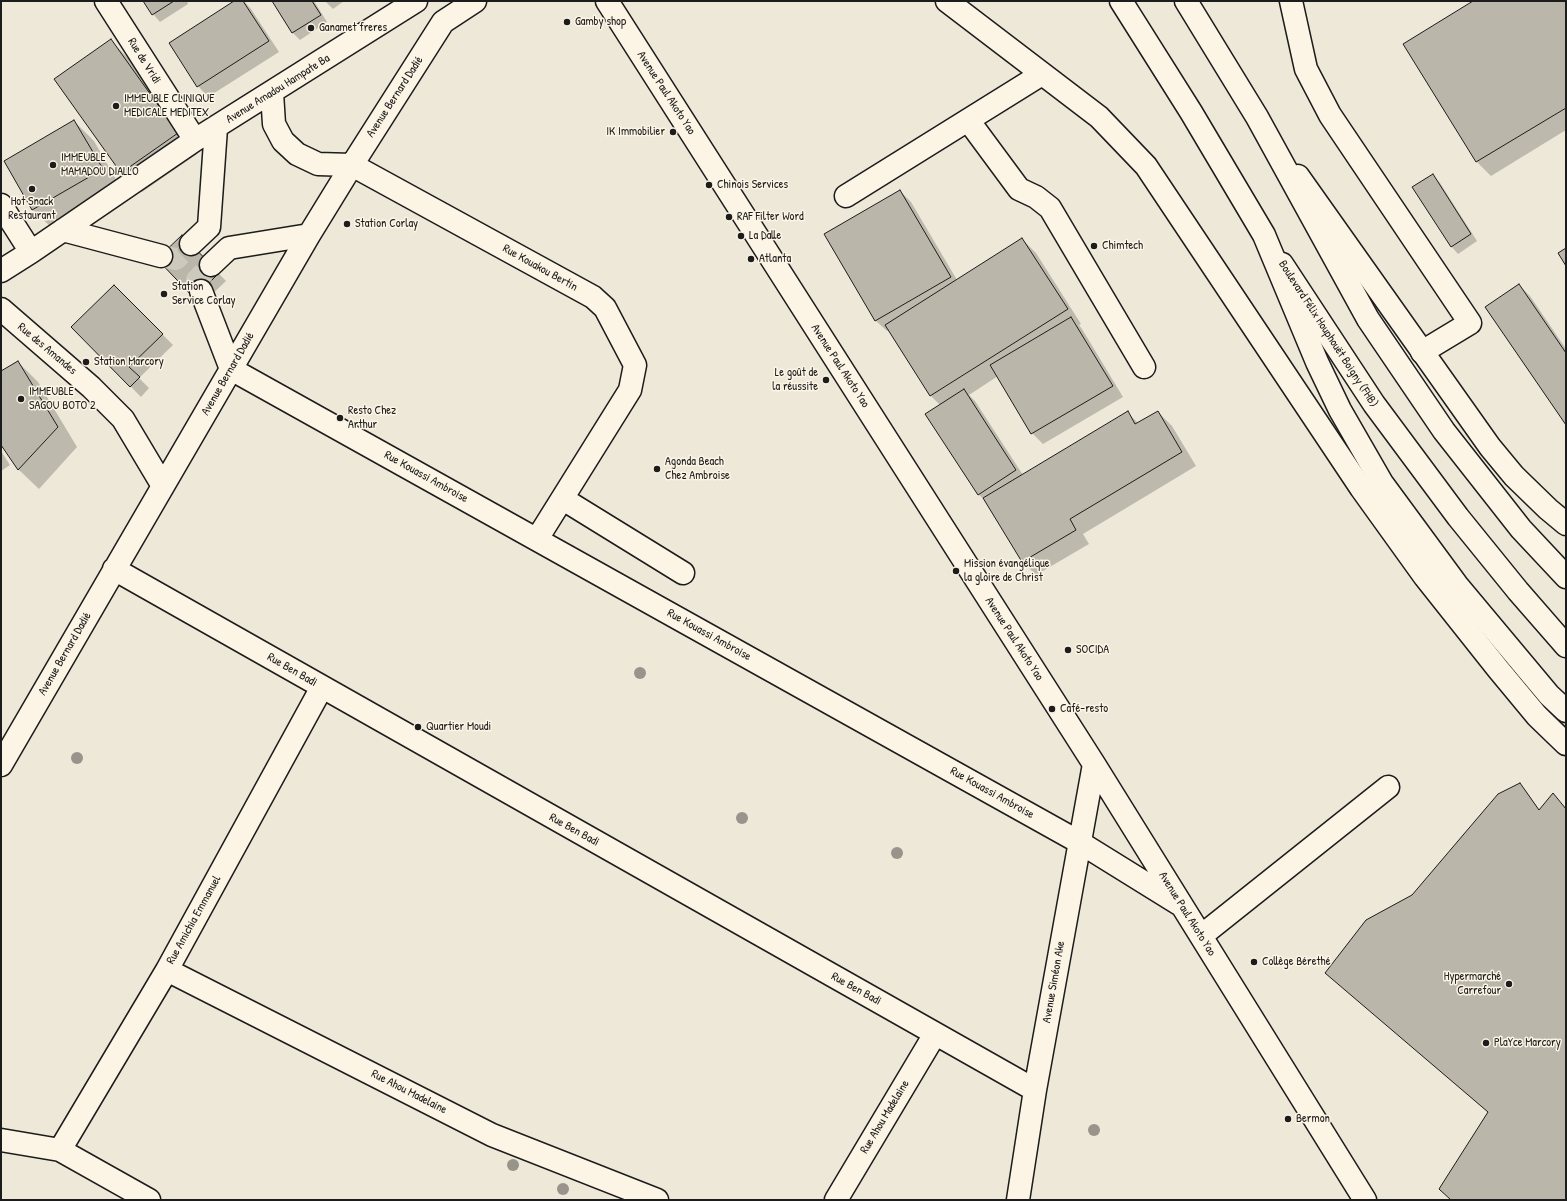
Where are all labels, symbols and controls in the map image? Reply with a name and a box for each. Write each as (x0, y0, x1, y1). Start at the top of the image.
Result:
place label: Gamby shop (575, 15, 626, 29)
marker: Gamby shop (562, 17, 572, 27)
place label: Ganamet freres (319, 21, 387, 35)
marker: Ganamet freres (306, 23, 316, 33)
street label: Rue de Vridi (124, 35, 164, 87)
street label: Avenue Paul Akoto Yao (634, 49, 698, 137)
street label: Avenue Amadou Hampate Ba (223, 51, 333, 127)
street label: Avenue Bernard Dadié (364, 54, 426, 140)
place label: IMMEUBLE CLINIQUE MEDICALE MEDITEX (124, 92, 214, 120)
marker: IMMEUBLE CLINIQUE MEDICALE MEDITEX (111, 101, 121, 111)
place label: IK Immobilier (606, 125, 665, 139)
marker: IK Immobilier (668, 127, 678, 137)
place label: IMMEUBLE MAMADOU DIALLO (61, 151, 139, 179)
marker: IMMEUBLE MAMADOU DIALLO (48, 160, 58, 170)
place label: Chinois Services (717, 178, 788, 192)
marker: Chinois Services (704, 180, 714, 190)
marker: Hot Snack Restaurant (27, 184, 37, 194)
place label: Hot Snack Restaurant (8, 195, 56, 223)
place label: RAF Filter Word (737, 210, 804, 224)
marker: RAF Filter Word (724, 212, 734, 222)
place label: Station Corlay (355, 217, 418, 231)
marker: Station Corlay (342, 219, 352, 229)
place label: La Dalle (749, 229, 781, 243)
marker: La Dalle (736, 231, 746, 241)
place label: Chimtech (1102, 239, 1143, 253)
street label: Rue Kouakou Bertin (500, 241, 580, 295)
marker: Chimtech (1089, 241, 1099, 251)
place label: Atlanta (759, 252, 791, 266)
marker: Atlanta (746, 254, 756, 264)
street label: Boulevard Félix Houphouët Boigny (FHB) (1275, 258, 1381, 410)
place label: Station Service Corlay (172, 280, 236, 308)
marker: Station Service Corlay (159, 289, 169, 299)
street label: Rue des Amandes (14, 320, 80, 378)
street label: Avenue Paul Akoto Yao (808, 322, 872, 410)
street label: Avenue Bernard Dadié (198, 330, 258, 418)
place label: Station Marcory (94, 355, 164, 369)
marker: Station Marcory (81, 357, 91, 367)
place label: Le goût de la réussite (772, 366, 818, 394)
marker: Le goût de la réussite (821, 375, 831, 385)
place label: IMMEUBLE SAGOU BOTO 2 (29, 385, 96, 413)
marker: IMMEUBLE SAGOU BOTO 2 (16, 394, 26, 404)
place label: Resto Chez Arthur (348, 404, 396, 432)
marker: Resto Chez Arthur (335, 413, 345, 423)
street label: Rue Kouassi Ambroise (382, 448, 470, 506)
place label: Agonda Beach Chez Ambroise (665, 455, 730, 483)
marker: Agonda Beach Chez Ambroise (652, 464, 662, 474)
place label: Mission évangélique la gloire de Christ (964, 557, 1050, 585)
marker: Mission évangélique la gloire de Christ (951, 566, 961, 576)
street label: Avenue Paul Akoto Yao (982, 595, 1046, 683)
street label: Rue Kouassi Ambroise (665, 606, 753, 664)
street label: Avenue Bernard Dadié (35, 610, 95, 698)
place label: SOCIDA (1076, 643, 1109, 657)
marker: SOCIDA (1063, 645, 1073, 655)
street label: Rue Ben Badi (265, 650, 319, 690)
place label: Café-resto (1060, 702, 1108, 716)
marker: Café-resto (1047, 704, 1057, 714)
place label: Quartier Moudi (426, 720, 491, 734)
marker: Quartier Moudi (413, 722, 423, 732)
street label: Rue Kouassi Ambroise (948, 764, 1036, 822)
street label: Rue Ben Badi (546, 810, 602, 850)
street label: Avenue Paul Akoto Yao (1155, 869, 1219, 959)
street label: Rue Amichia Emmanuel (164, 873, 224, 967)
street label: Avenue Siméon Ake (1040, 940, 1068, 1024)
place label: Collège Bérethé (1262, 955, 1330, 969)
marker: Collège Bérethé (1249, 957, 1259, 967)
street label: Rue Ben Badi (828, 969, 884, 1009)
place label: Hypermarché Carrefour (1444, 970, 1501, 998)
marker: Hypermarché Carrefour (1504, 979, 1514, 989)
place label: PlaYce Marcory (1494, 1036, 1561, 1050)
marker: PlaYce Marcory (1481, 1038, 1491, 1048)
street label: Rue Ahou Madelaine (369, 1067, 449, 1117)
street label: Rue Ahou Madelaine (857, 1078, 913, 1156)
place label: Bermon (1296, 1112, 1330, 1126)
marker: Bermon (1283, 1114, 1293, 1124)

